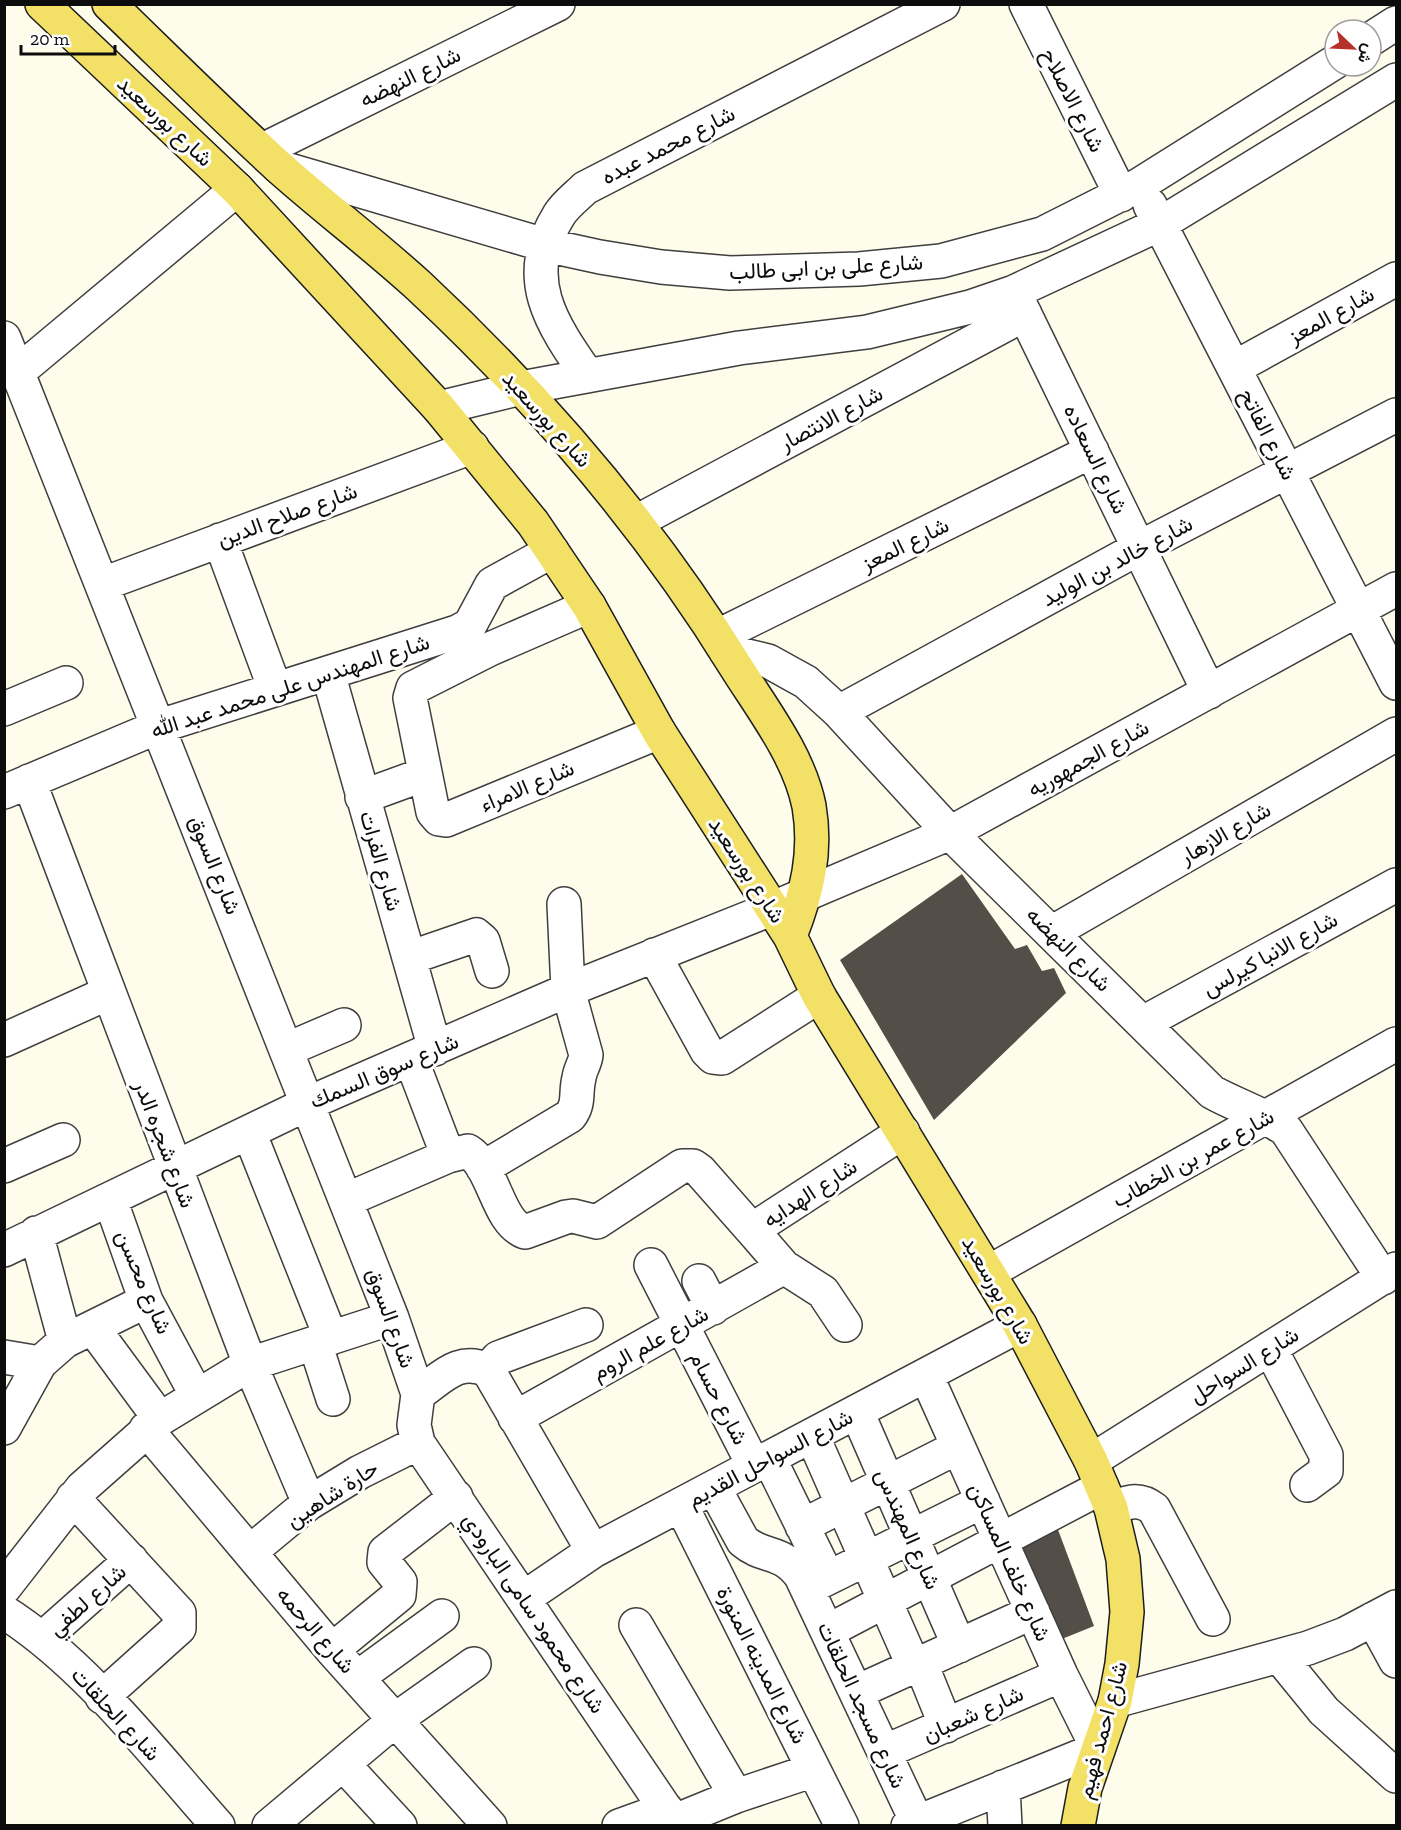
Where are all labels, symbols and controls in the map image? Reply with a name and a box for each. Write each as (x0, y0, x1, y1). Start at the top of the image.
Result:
scale bar (21, 18, 116, 56)
north arrow (1323, 18, 1383, 78)
text: 20 m (30, 28, 70, 50)
street label: شارع النهضه (355, 41, 466, 114)
text: ش (1354, 41, 1379, 66)
street label: شارع الاصلاح (1034, 43, 1111, 157)
street label: شارع بورسعيد (111, 70, 218, 173)
street label: شارع محمد عبده (597, 100, 740, 191)
street label: شارع على بن ابى طالب (728, 248, 924, 287)
street label: شارع المعز (1282, 280, 1379, 351)
street label: شارع بورسعيد (496, 365, 597, 474)
street label: شارع الانتصار (774, 380, 888, 458)
street label: شارع الفاتح (1233, 384, 1303, 485)
street label: شارع السعاده (1057, 400, 1134, 519)
street label: شارع صلاح الدين (213, 477, 361, 554)
street label: شارع خالد بن الوليد (1037, 510, 1198, 613)
street label: شارع المعز (856, 511, 954, 578)
street label: شارع المهندس على محمد عبد الله (147, 628, 433, 745)
street label: شارع الجمهوريه (1022, 714, 1154, 803)
street label: شارع الامراء (476, 754, 579, 819)
street label: شارع الازهار (1174, 796, 1276, 871)
street label: شارع الفرات (353, 808, 408, 914)
street label: شارع السوق (182, 812, 247, 919)
street label: شارع بورسعيد (702, 812, 791, 929)
street label: شارع النهضه (1020, 901, 1117, 998)
street label: شارع الانبا كيرلس (1198, 906, 1343, 1003)
street label: شارع سوق السمك (305, 1027, 463, 1115)
street label: شارع شجره الدر (127, 1076, 202, 1212)
street label: شارع عمر بن الخطاب (1108, 1102, 1279, 1214)
street label: شارع الهدايه (758, 1153, 863, 1234)
street label: شارع محسن (109, 1226, 178, 1338)
street label: شارع بورسعيد (955, 1231, 1040, 1350)
street label: شارع السوق (360, 1264, 422, 1372)
street label: شارع علم الروم (587, 1300, 713, 1387)
street label: شارع السواحل (1184, 1321, 1304, 1410)
street label: شارع حسام (683, 1347, 754, 1450)
street label: شارع السواحل القديم (683, 1403, 858, 1514)
street label: حارة شاهين (281, 1454, 383, 1534)
street label: شارع المهندس (868, 1464, 947, 1594)
street label: شارع خلف المساكن (962, 1479, 1057, 1646)
street label: شارع محمود سامى البارودي (453, 1508, 611, 1721)
street label: شارع لطفي (42, 1558, 135, 1646)
street label: شارع الرحمه (270, 1581, 361, 1680)
street label: شارع المدينه المنورة (710, 1582, 813, 1749)
street label: شارع مسجد الحلقات (811, 1617, 912, 1793)
street label: شارع احمد فهيم (1071, 1658, 1134, 1802)
street label: شارع الحلقات (65, 1661, 166, 1767)
street label: شارع شعبان (918, 1680, 1028, 1749)

